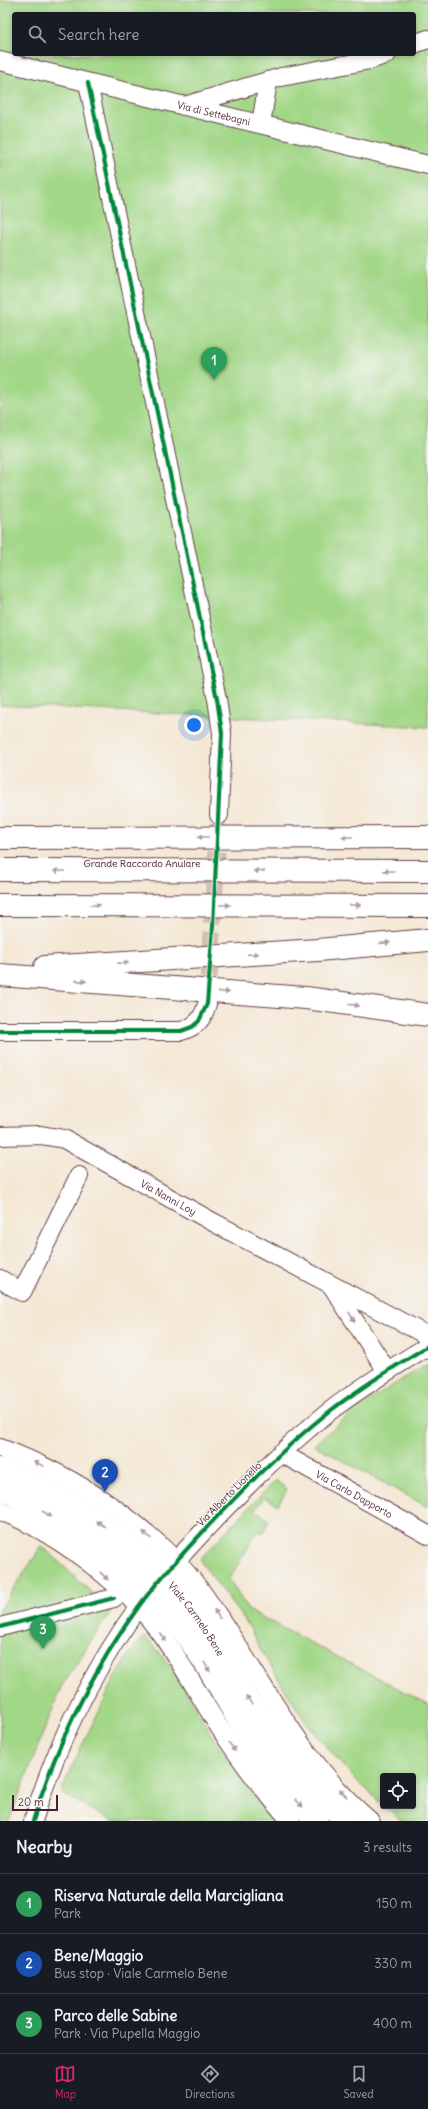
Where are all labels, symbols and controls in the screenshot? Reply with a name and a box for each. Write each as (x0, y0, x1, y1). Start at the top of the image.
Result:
search box (12, 12, 416, 56)
icon: search (26, 23, 48, 45)
text: Search here (58, 25, 139, 44)
street label: Via di Settebagni (176, 98, 252, 128)
pin: 1 (201, 347, 227, 380)
your location (184, 715, 204, 735)
one-way arrow (196, 834, 209, 840)
one-way arrow (340, 834, 353, 840)
street label: Grande Raccordo Anulare (84, 857, 200, 870)
one-way arrow (52, 868, 65, 874)
one-way arrow (252, 868, 265, 874)
one-way arrow (382, 868, 395, 874)
one-way arrow (89, 902, 102, 908)
one-way arrow (219, 902, 232, 908)
one-way arrow (349, 902, 362, 908)
one-way arrow (379, 940, 391, 947)
one-way arrow (247, 951, 259, 958)
one-way arrow (117, 960, 129, 967)
one-way arrow (75, 978, 87, 985)
one-way arrow (218, 989, 230, 996)
one-way arrow (348, 1002, 360, 1008)
street label: Via Nanni Loy (138, 1176, 199, 1218)
one-way arrow (348, 1311, 356, 1322)
pin: 2 (92, 1459, 118, 1492)
street label: Via Alberto Lionello (194, 1459, 264, 1529)
one-way arrow (33, 1461, 45, 1467)
street label: Via Carlo Dapporto (314, 1467, 395, 1521)
one-way arrow (41, 1510, 53, 1517)
one-way arrow (95, 1520, 106, 1528)
one-way arrow (142, 1530, 153, 1539)
one-way arrow (99, 1571, 109, 1581)
street label: Viale Carmelo Bene (166, 1579, 227, 1658)
one-way arrow (213, 1609, 221, 1620)
pin: 3 (30, 1616, 56, 1649)
one-way arrow (159, 1632, 167, 1642)
one-way arrow (203, 1661, 210, 1673)
one-way arrow (245, 1695, 253, 1706)
one-way arrow (228, 1742, 236, 1752)
map controls (380, 1773, 416, 1809)
button: locate (380, 1773, 416, 1809)
one-way arrow (338, 1788, 347, 1798)
scale bar (12, 1793, 58, 1812)
text: 20 m (18, 1795, 44, 1809)
one-way arrow (294, 1798, 304, 1808)
text: Nearby (16, 1836, 72, 1858)
text: 3 results (363, 1839, 412, 1856)
text: Riserva Naturale della Marcigliana (54, 1886, 284, 1905)
text: 1 (26, 1895, 32, 1912)
text: 150 m (376, 1895, 412, 1912)
text: Park (54, 1905, 81, 1922)
text: Bene/Maggio (54, 1946, 143, 1965)
text: 2 (25, 1955, 33, 1972)
text: 330 m (374, 1955, 412, 1972)
text: Bus stop · Viale Carmelo Bene (54, 1965, 228, 1982)
text: Parco delle Sabine (54, 2006, 177, 2025)
text: 3 (25, 2015, 33, 2032)
text: 400 m (373, 2015, 412, 2032)
text: Park · Via Pupella Maggio (54, 2025, 200, 2042)
tab: Map (54, 2063, 76, 2101)
tab: Directions (185, 2063, 235, 2101)
tab: Saved (343, 2063, 374, 2101)

